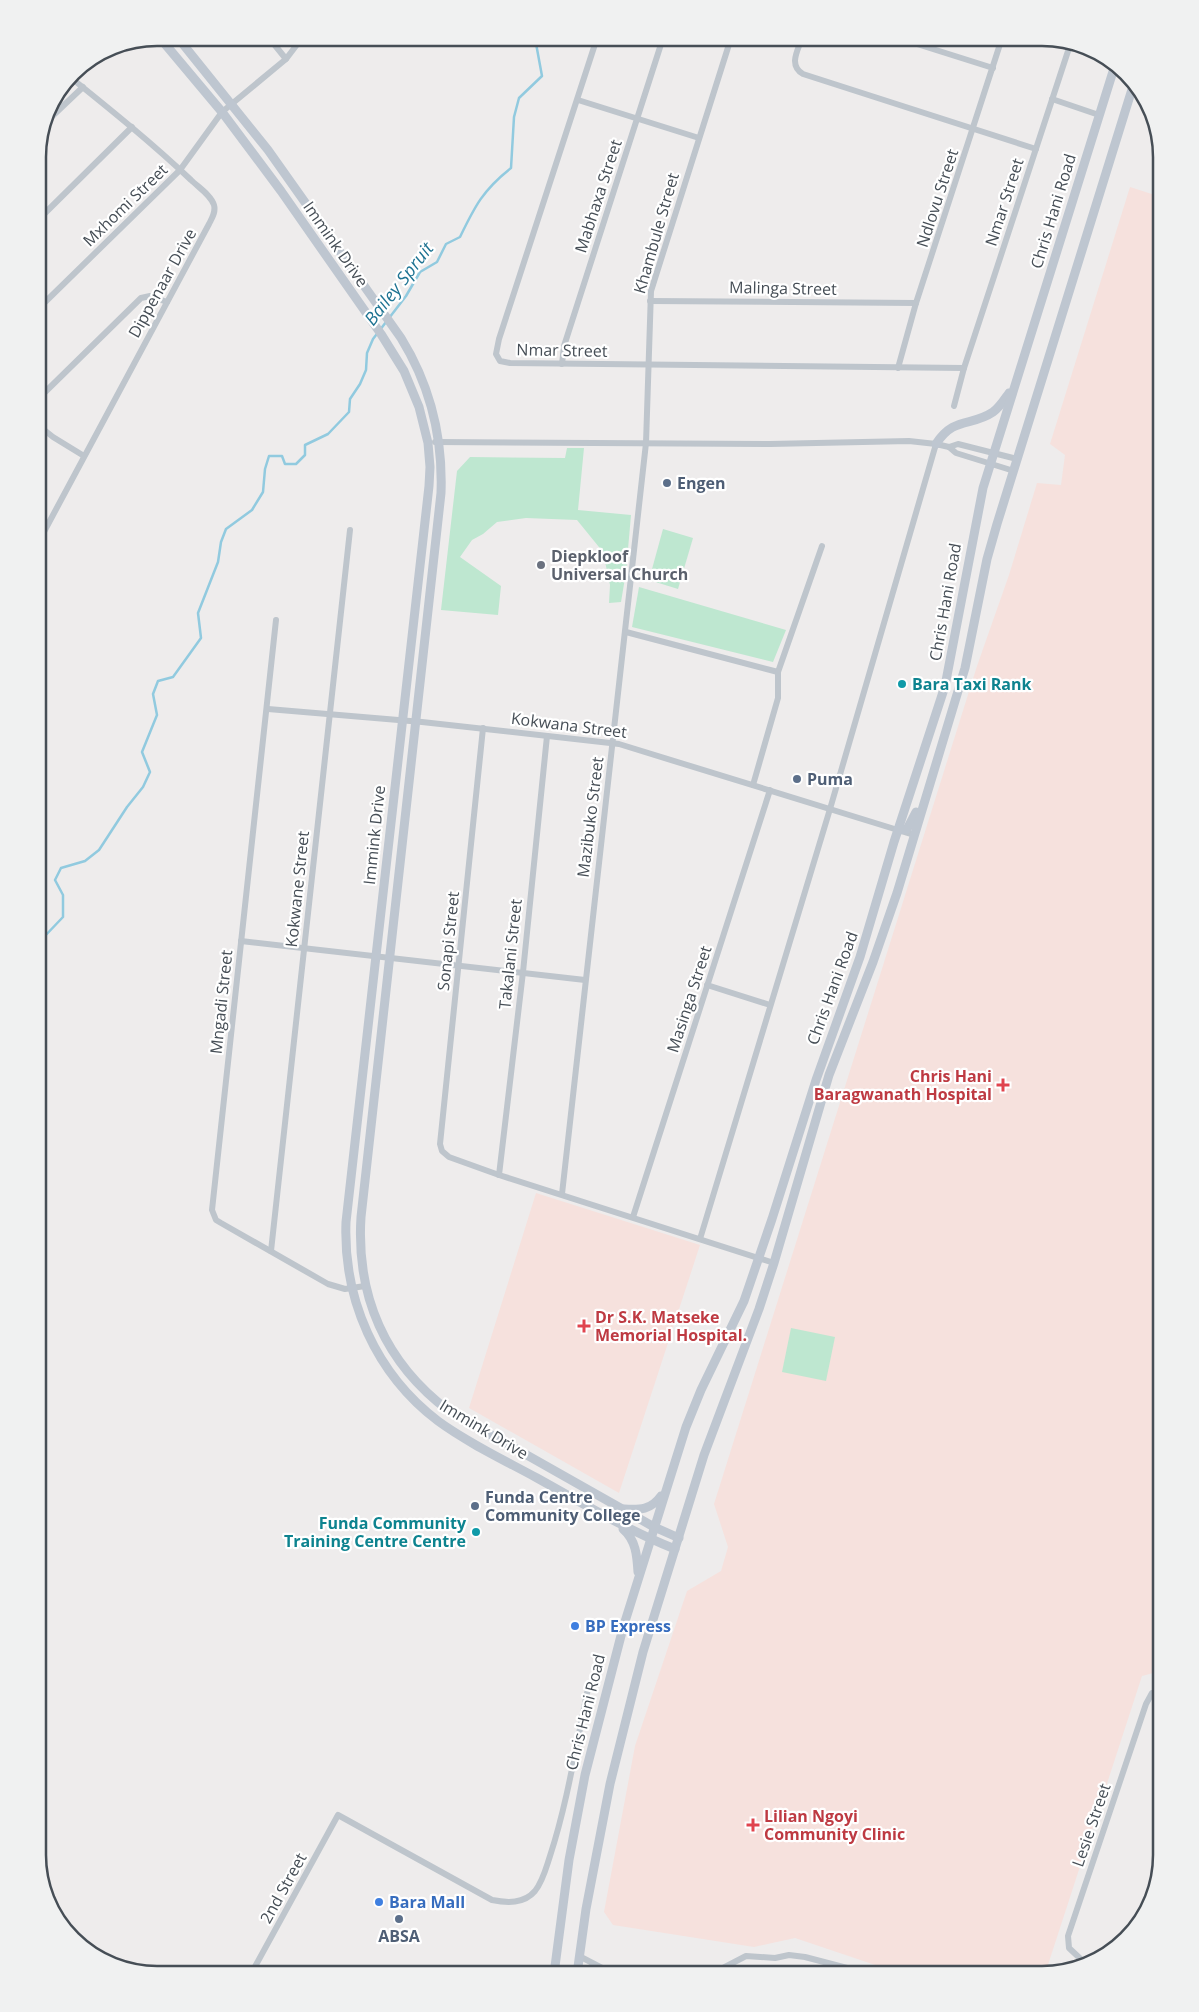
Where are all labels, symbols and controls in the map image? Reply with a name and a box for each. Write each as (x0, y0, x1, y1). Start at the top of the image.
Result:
street label: Mabhaxa Street (569, 136, 627, 255)
street label: Ndlovu Street (911, 146, 963, 250)
street label: Chris Hani Road (1025, 151, 1081, 271)
street label: Nmar Street (979, 155, 1029, 249)
street label: Mxhomi Street (78, 159, 172, 251)
street label: Khambule Street (628, 170, 684, 296)
street label: Immink Drive (298, 197, 374, 291)
street label: Dippenaar Drive (123, 224, 201, 342)
water label: Bailey Spruit (358, 236, 439, 330)
street label: Malinga Street (729, 276, 837, 300)
street label: Nmar Street (516, 338, 608, 362)
place label: Engen (677, 472, 725, 494)
marker: Engen (661, 477, 673, 489)
street label: Chris Hani Road (924, 541, 966, 663)
place label: Diepkloof Universal Church (551, 545, 688, 585)
marker: Diepkloof Universal Church (535, 559, 547, 571)
place label: Bara Taxi Rank (912, 673, 1031, 695)
marker: Bara Taxi Rank (896, 678, 908, 690)
street label: Kokwana Street (510, 707, 629, 743)
street label: Mazibuko Street (572, 755, 608, 879)
place label: Puma (807, 768, 853, 790)
marker: Puma (791, 773, 803, 785)
street label: Immink Drive (358, 784, 390, 886)
street label: Kokwane Street (280, 829, 314, 948)
street label: Sonapi Street (432, 890, 464, 992)
street label: Takalani Street (493, 898, 527, 1010)
street label: Chris Hani Road (801, 928, 863, 1048)
street label: Masinga Street (661, 942, 717, 1055)
street label: Mngadi Street (205, 949, 237, 1055)
place label: Chris Hani Baragwanath Hospital (814, 1065, 992, 1105)
marker: Chris Hani Baragwanath Hospital (996, 1078, 1010, 1092)
place label: Dr S.K. Matseke Memorial Hospital. (595, 1306, 747, 1346)
marker: Dr S.K. Matseke Memorial Hospital. (577, 1319, 591, 1333)
street label: Immink Drive (436, 1394, 532, 1464)
place label: Funda Centre Community College (485, 1486, 640, 1526)
marker: Funda Centre Community College (469, 1500, 481, 1512)
place label: Funda Community Training Centre Centre (284, 1512, 467, 1552)
marker: Funda Community Training Centre Centre (470, 1526, 482, 1538)
place label: BP Express (585, 1615, 671, 1637)
marker: BP Express (569, 1620, 581, 1632)
street label: Chris Hani Road (560, 1652, 610, 1772)
street label: Lesie Street (1066, 1780, 1116, 1870)
place label: Lilian Ngoyi Community Clinic (764, 1805, 905, 1845)
marker: Lilian Ngoyi Community Clinic (746, 1818, 760, 1832)
street label: 2nd Street (255, 1848, 312, 1927)
place label: Bara Mall (389, 1891, 465, 1913)
marker: Bara Mall (373, 1896, 385, 1908)
marker: ABSA (393, 1913, 405, 1925)
place label: ABSA (378, 1925, 421, 1947)

